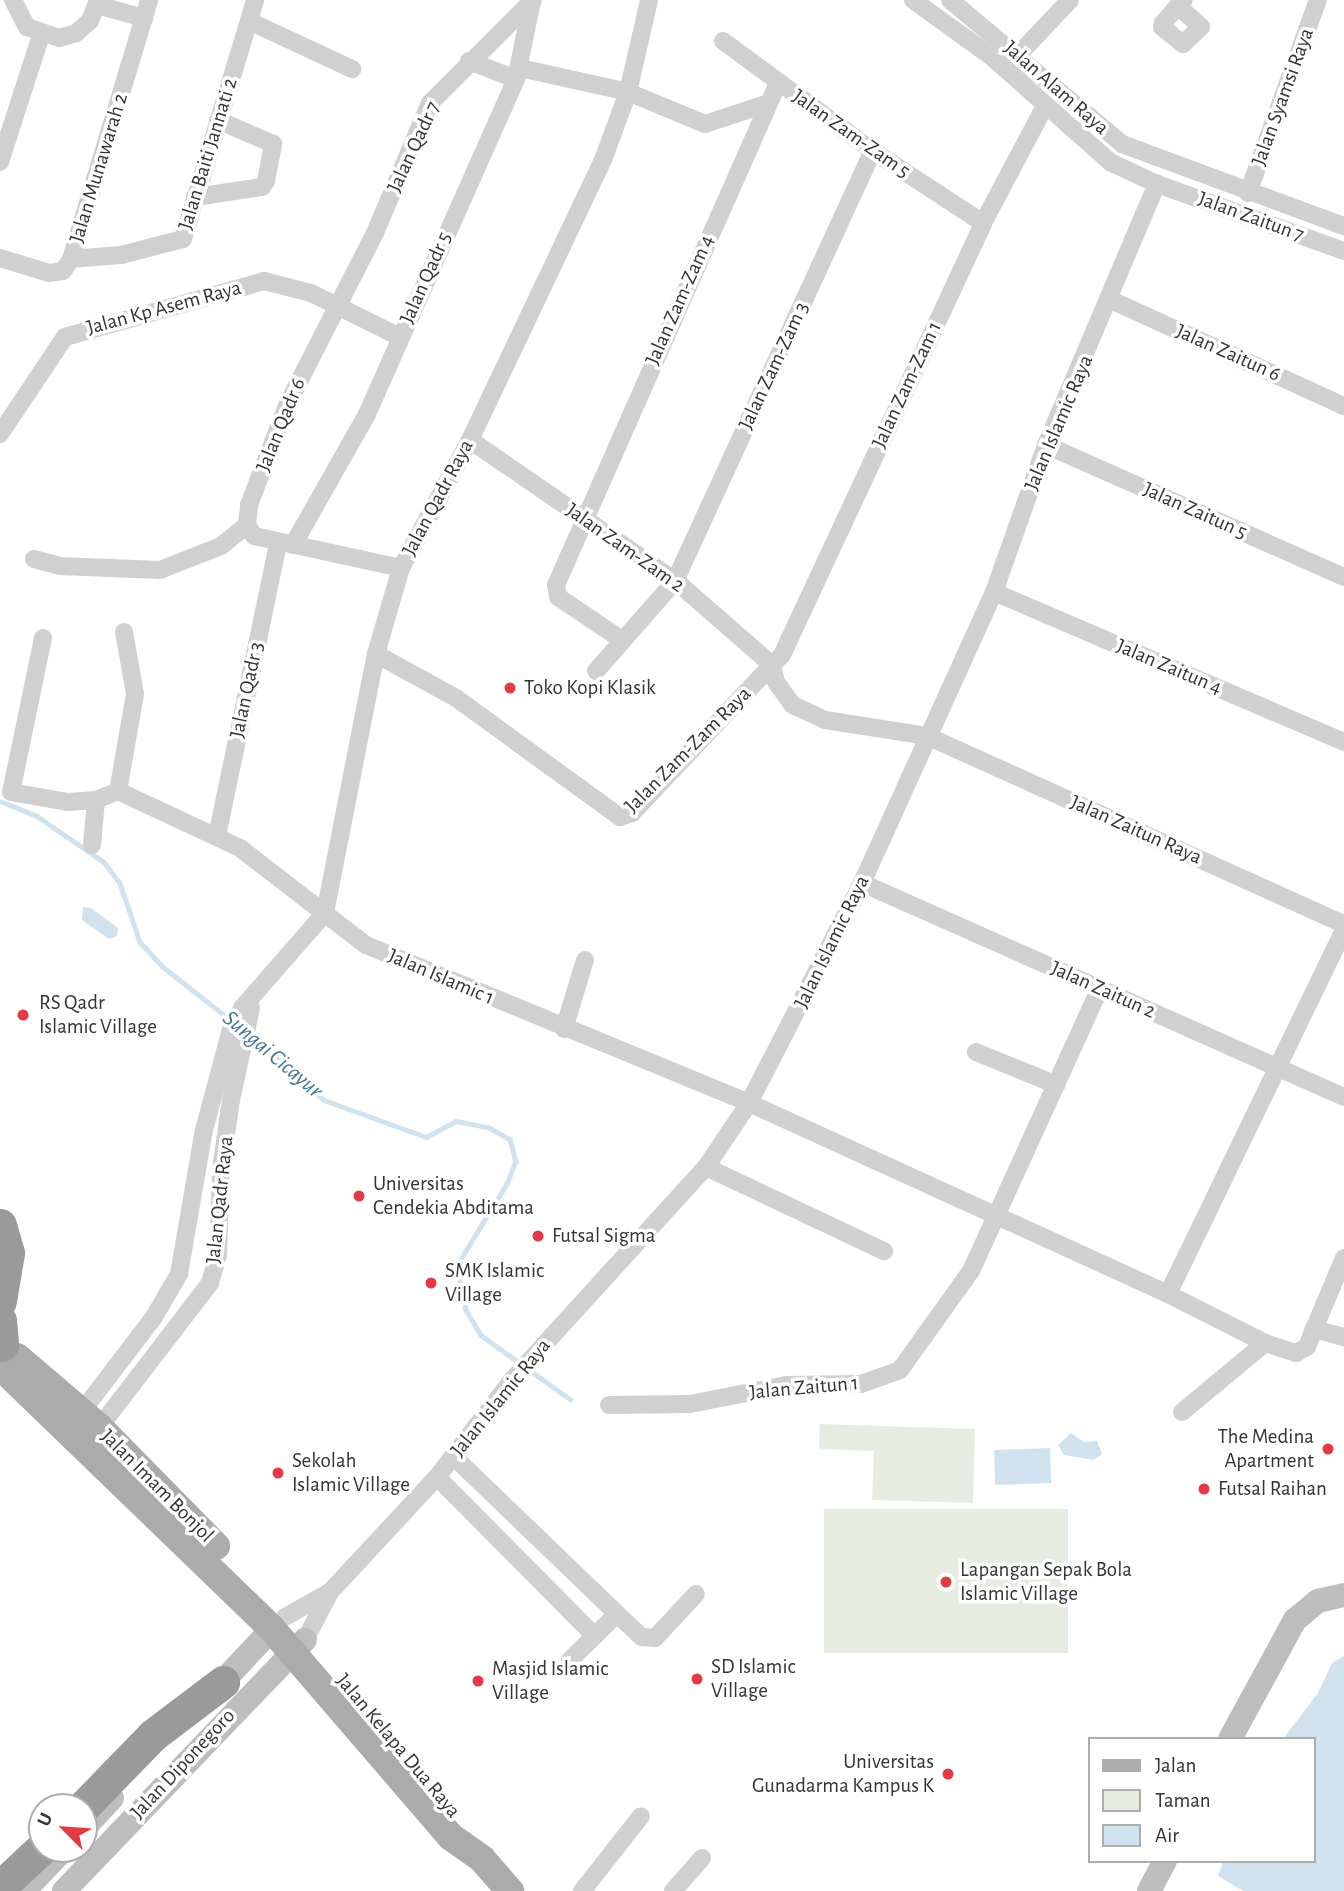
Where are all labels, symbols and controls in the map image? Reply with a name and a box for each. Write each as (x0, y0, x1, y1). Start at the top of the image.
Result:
street label: Jalan Syamsi Raya (1246, 25, 1320, 169)
street label: Jalan Alam Raya (998, 36, 1114, 140)
street label: Jalan Baiti Jannati 2 (173, 75, 243, 233)
street label: Jalan Zam-Zam 5 (787, 84, 915, 184)
street label: Jalan Munawarah 2 (64, 90, 134, 246)
street label: Jalan Qadr 7 (382, 97, 446, 197)
street label: Jalan Zaitun 7 (1195, 186, 1307, 248)
street label: Jalan Qadr 5 (395, 228, 457, 328)
street label: Jalan Zam-Zam 4 (640, 231, 720, 369)
street label: Jalan Kp Asem Raya (84, 275, 244, 341)
street label: Jalan Zam-Zam 3 (733, 298, 815, 434)
street label: Jalan Zam-Zam 1 (867, 318, 947, 452)
street label: Jalan Zaitun 6 (1172, 319, 1284, 387)
street label: Jalan Islamic Raya (1019, 351, 1099, 495)
street label: Jalan Qadr 6 (251, 374, 311, 476)
street label: Jalan Qadr Raya (397, 436, 479, 560)
street label: Jalan Zaitun 5 (1139, 477, 1251, 545)
street label: Jalan Zam-Zam 2 (561, 498, 689, 598)
street label: Jalan Zaitun 4 (1112, 633, 1226, 701)
street label: Jalan Qadr 3 (225, 640, 269, 740)
place label: Toko Kopi Klasik (524, 675, 656, 701)
marker: Toko Kopi Klasik (502, 680, 518, 696)
street label: Jalan Zam-Zam Raya (620, 682, 756, 818)
street label: Jalan Zaitun Raya (1066, 790, 1206, 870)
street label: Jalan Islamic Raya (789, 871, 875, 1013)
street label: Jalan Islamic 1 (384, 943, 498, 1011)
street label: Jalan Zaitun 2 (1047, 956, 1159, 1024)
place label: RS Qadr Islamic Village (39, 990, 157, 1040)
marker: RS Qadr Islamic Village (13, 1005, 33, 1025)
water label: Sungai Cicayur (216, 1005, 328, 1105)
street label: Jalan Qadr Raya (201, 1135, 239, 1265)
place label: Universitas Cendekia Abditama (373, 1171, 534, 1221)
marker: Universitas Cendekia Abditama (351, 1188, 367, 1204)
place label: Futsal Sigma (552, 1223, 655, 1249)
marker: Futsal Sigma (530, 1228, 546, 1244)
place label: SMK Islamic Village (445, 1258, 544, 1308)
marker: SMK Islamic Village (423, 1275, 439, 1291)
street label: Jalan Islamic Raya (446, 1334, 556, 1462)
street label: Jalan Zaitun 1 (748, 1371, 860, 1405)
street label: Jalan Imam Bonjol (95, 1424, 219, 1548)
place label: The Medina Apartment (1218, 1424, 1314, 1474)
marker: The Medina Apartment (1320, 1441, 1336, 1457)
place label: Sekolah Islamic Village (292, 1448, 410, 1498)
marker: Sekolah Islamic Village (270, 1465, 286, 1481)
place label: Futsal Raihan (1218, 1476, 1327, 1502)
marker: Futsal Raihan (1196, 1481, 1212, 1497)
place label: Lapangan Sepak Bola Islamic Village (960, 1557, 1132, 1607)
marker: Lapangan Sepak Bola Islamic Village (938, 1574, 954, 1590)
place label: SD Islamic Village (711, 1654, 796, 1704)
place label: Masjid Islamic Village (492, 1656, 608, 1706)
street label: Jalan Kelapa Dua Raya (330, 1669, 466, 1823)
marker: SD Islamic Village (689, 1671, 705, 1687)
marker: Masjid Islamic Village (470, 1673, 486, 1689)
street label: Jalan Diponegoro (125, 1704, 241, 1824)
legend (1088, 1737, 1316, 1863)
place label: Universitas Gunadarma Kampus K (752, 1749, 934, 1799)
text: Jalan (1155, 1755, 1196, 1776)
marker: Universitas Gunadarma Kampus K (940, 1766, 956, 1782)
text: Taman (1155, 1790, 1211, 1811)
north arrow (28, 1793, 98, 1863)
text: U (34, 1810, 56, 1829)
text: Air (1155, 1825, 1179, 1846)

